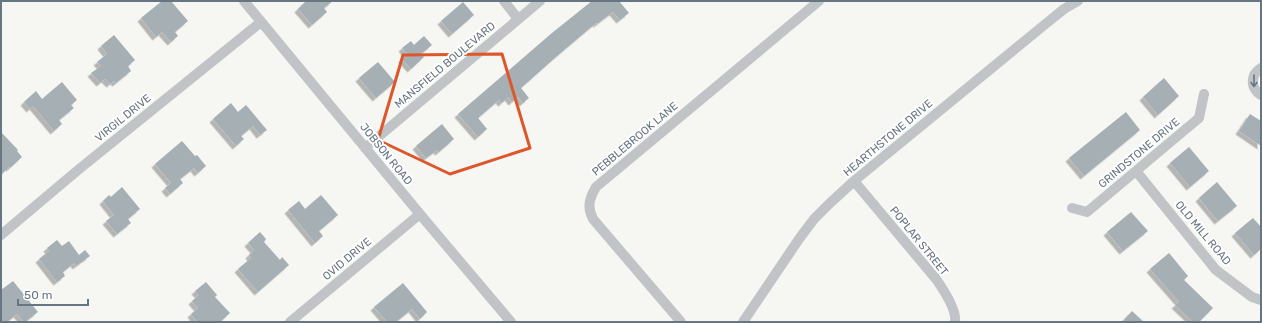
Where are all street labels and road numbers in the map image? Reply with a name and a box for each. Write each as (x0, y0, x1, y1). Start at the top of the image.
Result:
street label: MANSFIELD BOULEVARD (392, 19, 498, 111)
street label: VIRGIL DRIVE (92, 91, 154, 145)
street label: HEARTHSTONE DRIVE (841, 97, 935, 179)
street label: PEBBLEBROOK LANE (590, 99, 681, 179)
street label: GRINDSTONE DRIVE (1096, 115, 1182, 191)
street label: JOBSON ROAD (357, 120, 415, 188)
street label: OLD MILL ROAD (1172, 198, 1234, 268)
street label: POPLAR STREET (887, 204, 951, 279)
street label: OVID DRIVE (320, 235, 374, 283)

